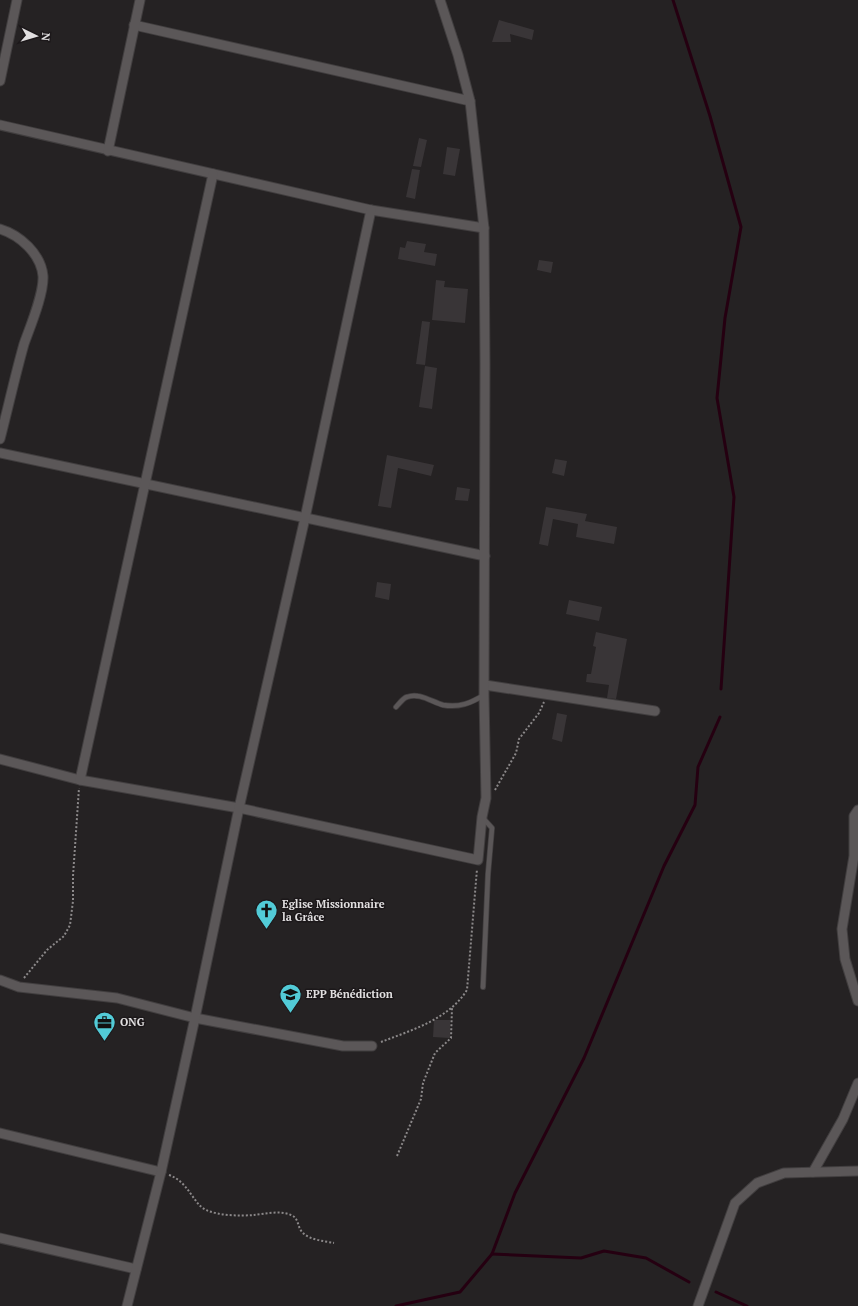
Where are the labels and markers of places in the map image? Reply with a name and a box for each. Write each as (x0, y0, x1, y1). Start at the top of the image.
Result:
church icon: Eglise Missionnaire la Grâce (253, 897, 279, 930)
place label: Eglise Missionnaire la Grâce (282, 897, 385, 924)
school or university icon: EPP Bénédiction (278, 981, 304, 1014)
place label: EPP Bénédiction (306, 987, 393, 1001)
office icon: ONG (92, 1009, 118, 1042)
place label: ONG (120, 1015, 145, 1029)

